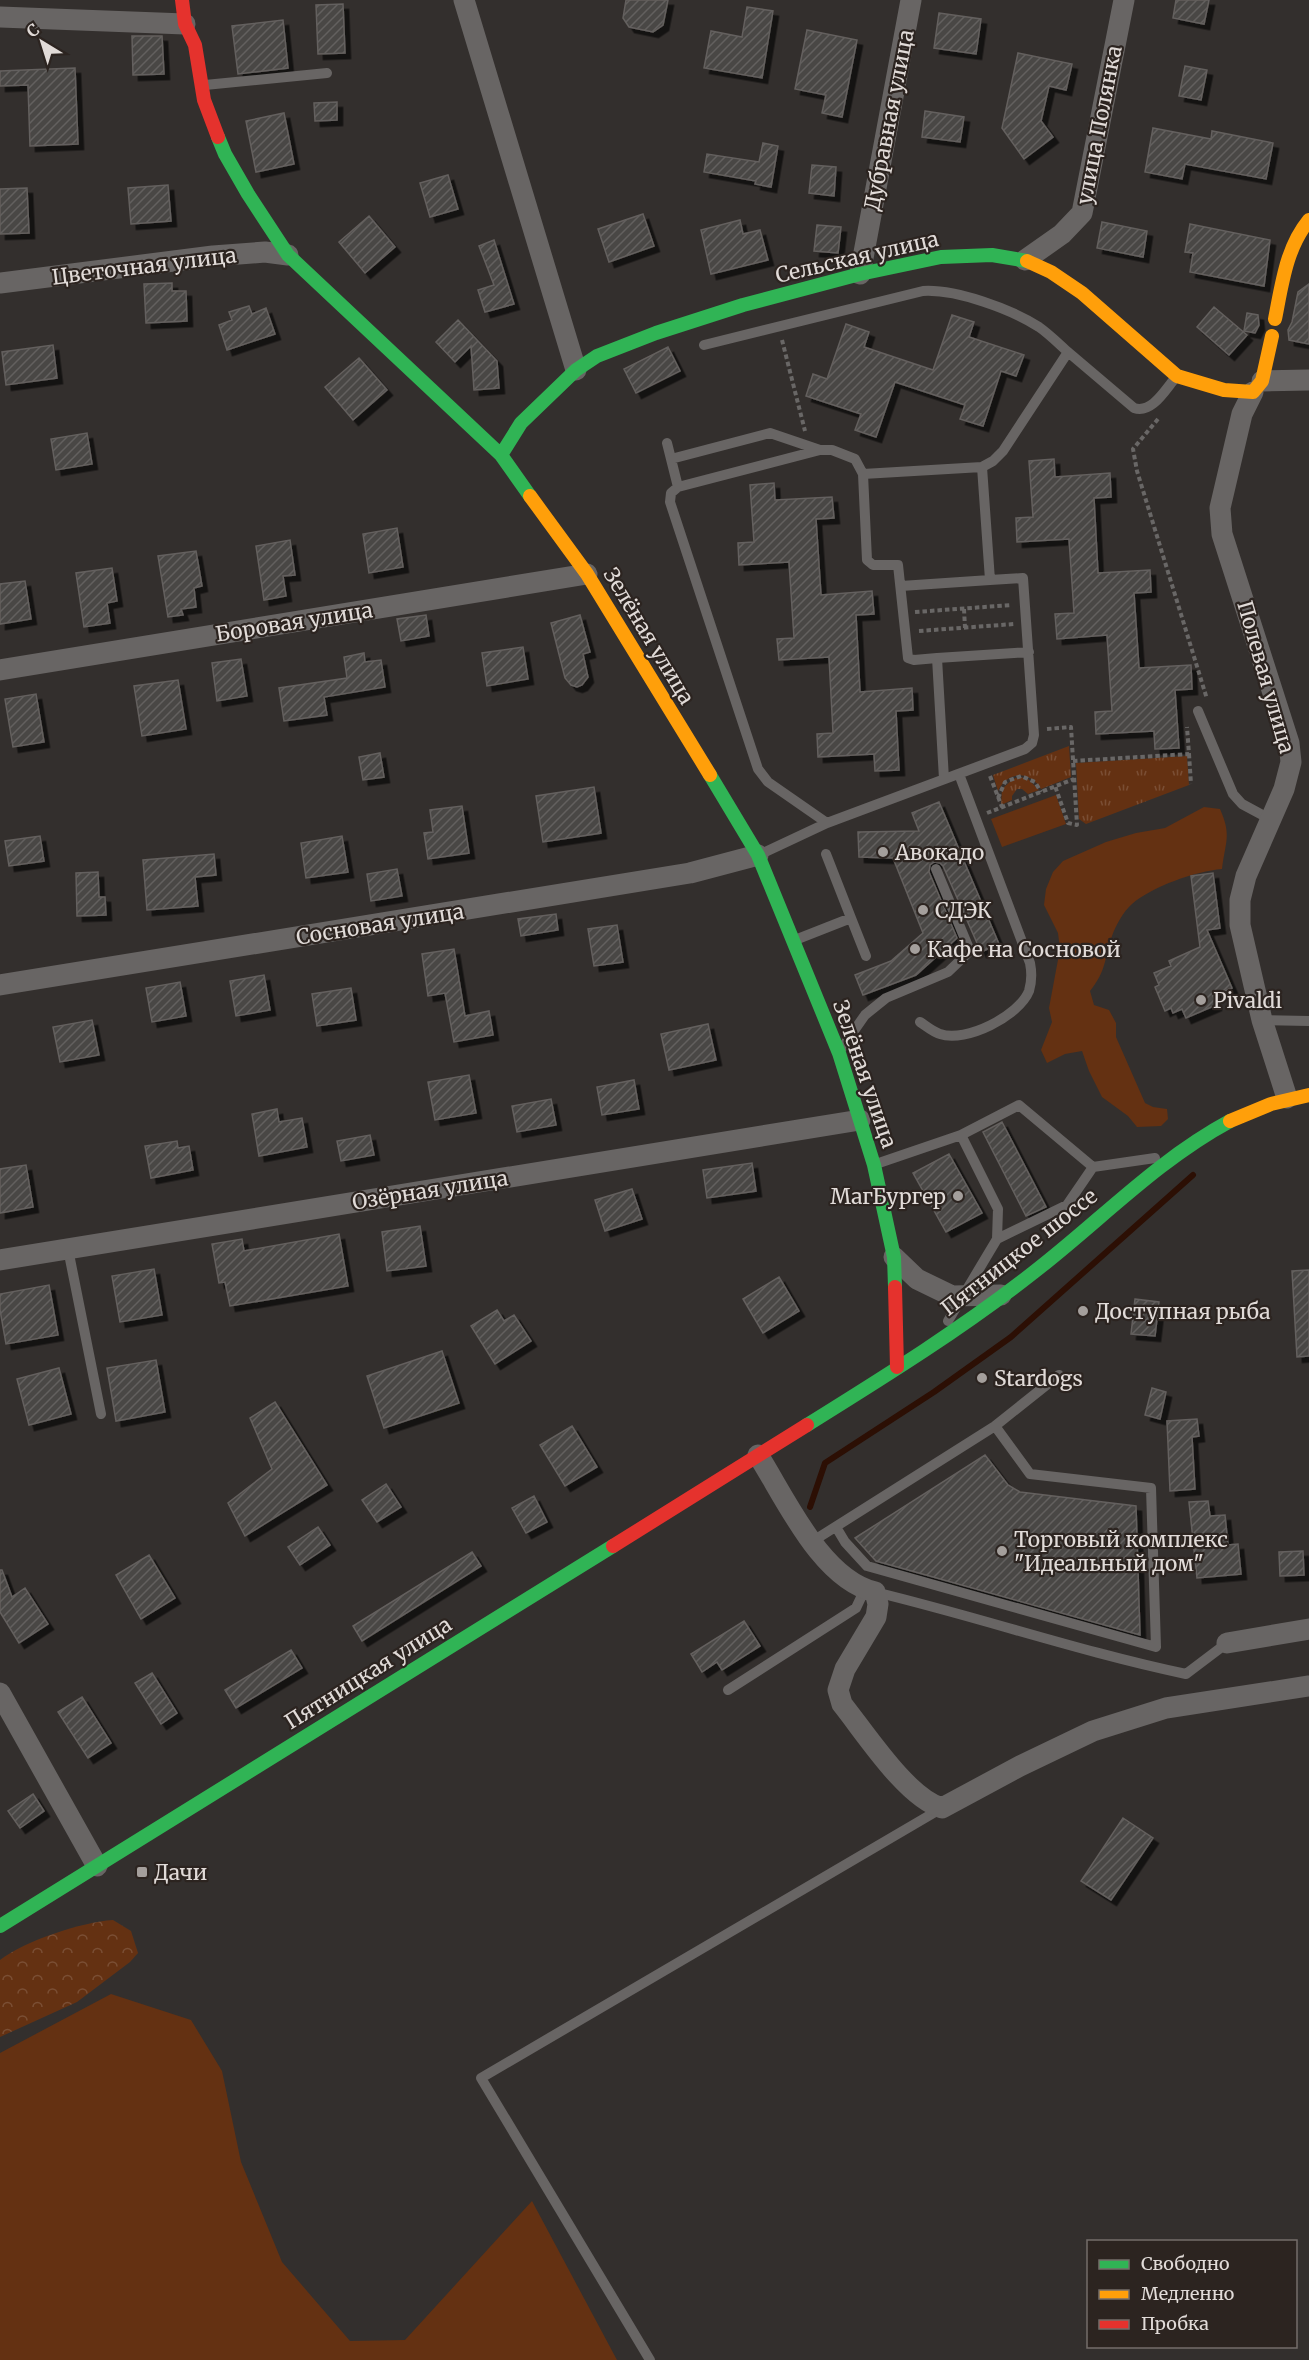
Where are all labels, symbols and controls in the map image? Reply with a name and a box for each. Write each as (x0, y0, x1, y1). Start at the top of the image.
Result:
north arrow (12, 12, 72, 72)
text: С (22, 19, 43, 41)
street label: Дубравная улица (858, 27, 920, 213)
street label: улица Полянка (1070, 43, 1128, 207)
street label: Сельская улица (773, 225, 941, 289)
street label: Цветочная улица (50, 241, 238, 291)
street label: Зелёная улица (598, 563, 700, 709)
street label: Боровая улица (213, 596, 375, 648)
street label: Полевая улица (1231, 597, 1301, 757)
place label: Авокадо (894, 839, 984, 866)
marker: Авокадо (876, 845, 890, 859)
street label: Сосновая улица (294, 897, 466, 951)
place label: СДЭК (935, 897, 992, 924)
marker: СДЭК (916, 903, 930, 917)
place label: Кафе на Сосновой (927, 936, 1121, 963)
marker: Кафе на Сосновой (908, 942, 922, 956)
place label: Pivaldi (1213, 987, 1282, 1014)
marker: Pivaldi (1194, 993, 1208, 1007)
street label: Зелёная улица (827, 996, 903, 1152)
street label: Озёрная улица (350, 1164, 510, 1216)
street label: Пятницкое шоссе (935, 1182, 1103, 1321)
place label: МагБургер (830, 1183, 946, 1210)
marker: МагБургер (951, 1189, 965, 1203)
place label: Доступная рыба (1095, 1298, 1270, 1325)
marker: Доступная рыба (1076, 1304, 1090, 1318)
place label: Stardogs (994, 1365, 1083, 1392)
marker: Stardogs (975, 1371, 989, 1385)
place label: Торговый комплекс "Идеальный дом" (1014, 1526, 1228, 1577)
marker: Торговый комплекс "Идеальный дом" (995, 1544, 1009, 1558)
street label: Пятницкая улица (280, 1611, 456, 1735)
place label: Дачи (154, 1859, 207, 1886)
marker: Дачи (135, 1865, 149, 1879)
legend (1087, 2240, 1297, 2348)
text: Свободно (1141, 2252, 1229, 2275)
text: Медленно (1141, 2282, 1234, 2305)
text: Пробка (1141, 2312, 1209, 2335)

